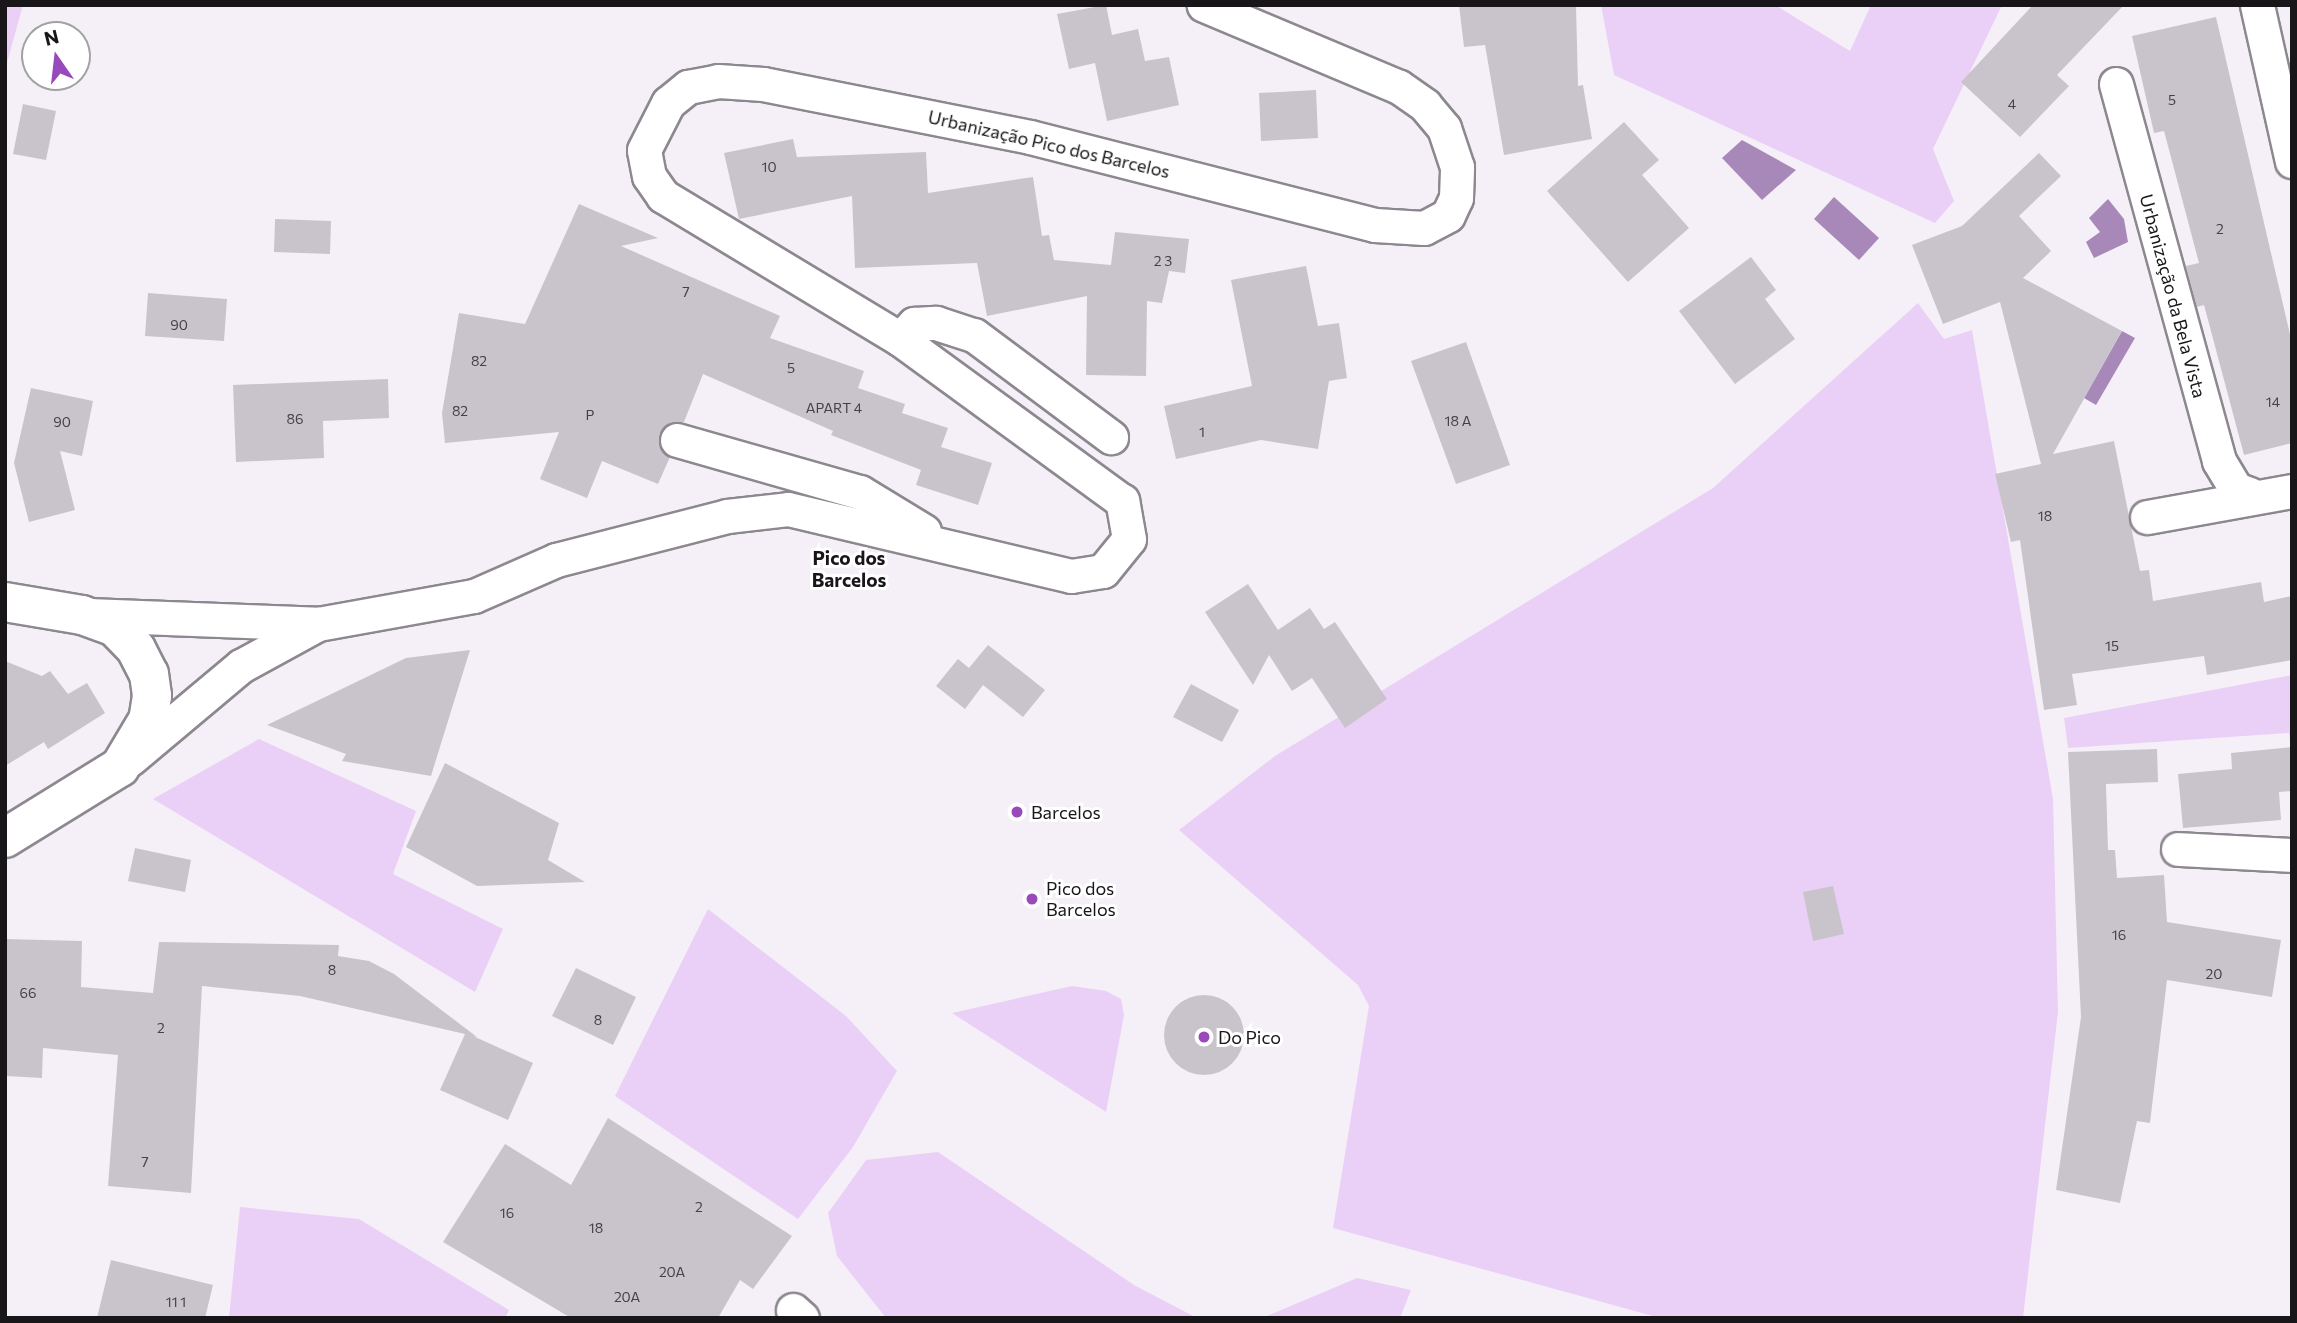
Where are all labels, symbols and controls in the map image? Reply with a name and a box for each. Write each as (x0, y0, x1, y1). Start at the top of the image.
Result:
north arrow (21, 21, 91, 91)
text: N (42, 24, 61, 50)
house number: 5 (2168, 92, 2176, 108)
house number: 4 (2008, 96, 2016, 112)
street label: Urbanização Pico dos Barcelos (926, 106, 1172, 182)
house number: 10 (761, 159, 777, 175)
street label: Urbanização da Bela Vista (2135, 192, 2211, 400)
house number: 2 (2216, 221, 2224, 237)
house number: 2 3 (1154, 253, 1172, 269)
house number: 7 (682, 284, 690, 300)
house number: 90 (170, 317, 188, 333)
house number: 82 (471, 353, 487, 369)
house number: 5 (787, 360, 795, 376)
house number: 14 (2266, 394, 2280, 410)
house number: APART 4 (806, 400, 862, 416)
house number: 82 (452, 403, 468, 419)
house number: P (586, 407, 594, 423)
house number: 86 (287, 411, 303, 427)
house number: 18 A (1445, 413, 1471, 429)
house number: 90 (53, 414, 71, 430)
house number: 1 (1199, 424, 1205, 440)
house number: 18 (2038, 508, 2052, 524)
district label: Pico dos Barcelos (812, 547, 886, 591)
house number: 15 (2105, 638, 2119, 654)
place label: Barcelos (1031, 801, 1101, 823)
marker: Barcelos (1009, 804, 1025, 820)
place label: Pico dos Barcelos (1046, 878, 1116, 920)
marker: Pico dos Barcelos (1024, 891, 1040, 907)
house number: 16 (2112, 927, 2126, 943)
house number: 8 (328, 962, 336, 978)
house number: 20 (2206, 966, 2222, 982)
house number: 66 (20, 985, 36, 1001)
house number: 8 (594, 1012, 602, 1028)
house number: 2 (157, 1020, 165, 1036)
place label: Do Pico (1218, 1026, 1281, 1048)
marker: Do Pico (1196, 1029, 1212, 1045)
house number: 7 (141, 1154, 149, 1170)
house number: 2 (695, 1199, 703, 1215)
house number: 16 (500, 1205, 514, 1221)
house number: 18 (589, 1220, 603, 1236)
house number: 20A (659, 1264, 685, 1280)
house number: 20A (614, 1289, 640, 1305)
house number: 11 1 (166, 1294, 186, 1310)

